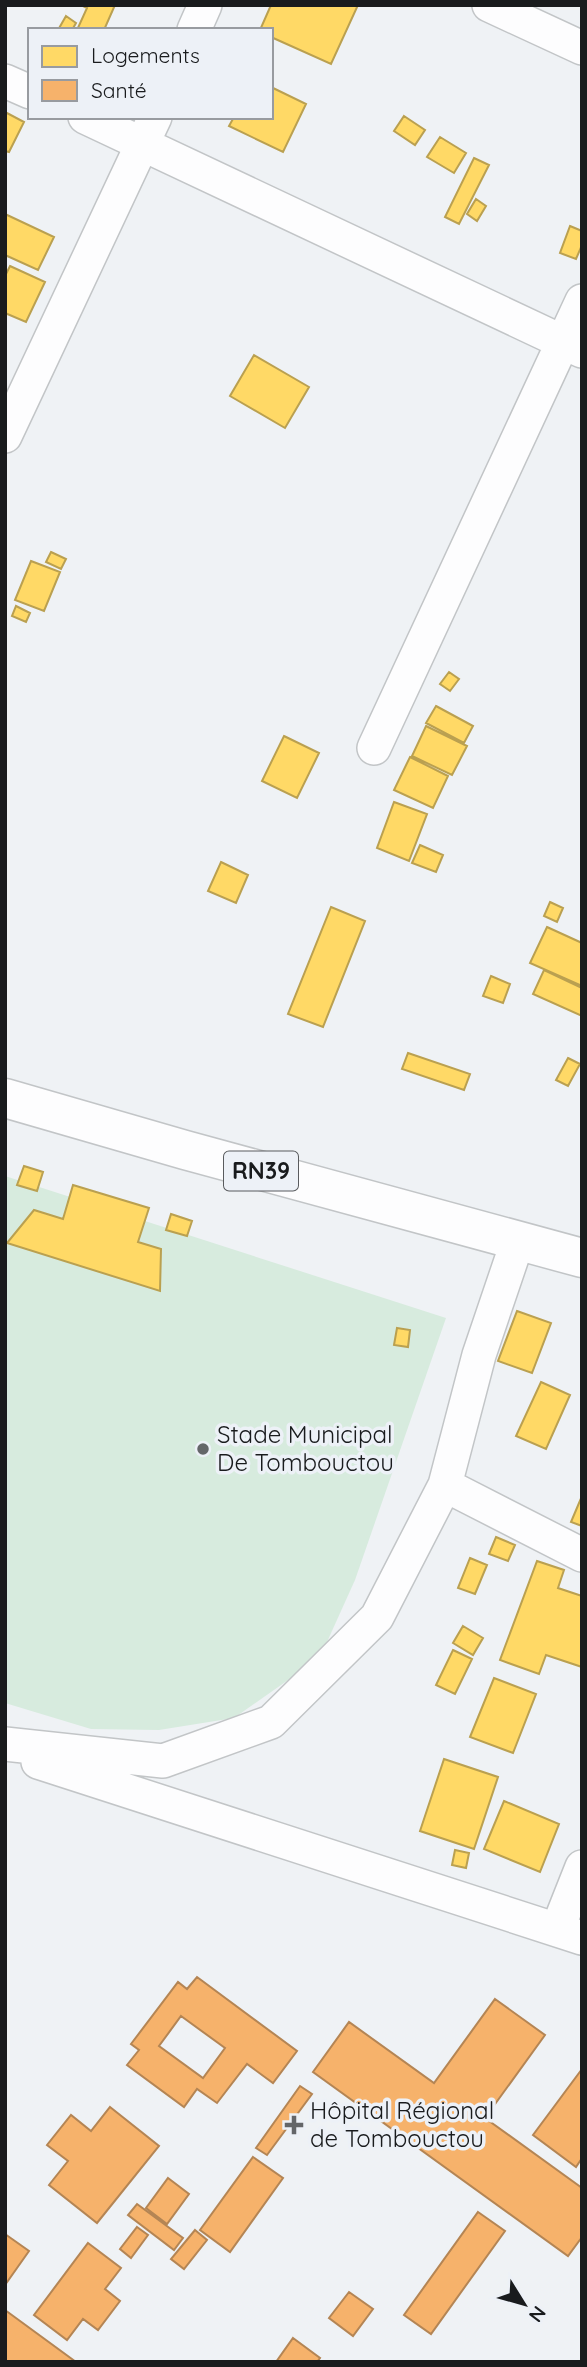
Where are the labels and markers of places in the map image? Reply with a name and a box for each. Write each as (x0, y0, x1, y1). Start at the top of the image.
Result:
place label: Stade Municipal De Tombouctou (217, 1419, 394, 1477)
marker: Stade Municipal De Tombouctou (195, 1441, 211, 1457)
place label: Hôpital Régional de Tombouctou (310, 2095, 494, 2153)
marker: Hôpital Régional de Tombouctou (284, 2115, 304, 2135)

